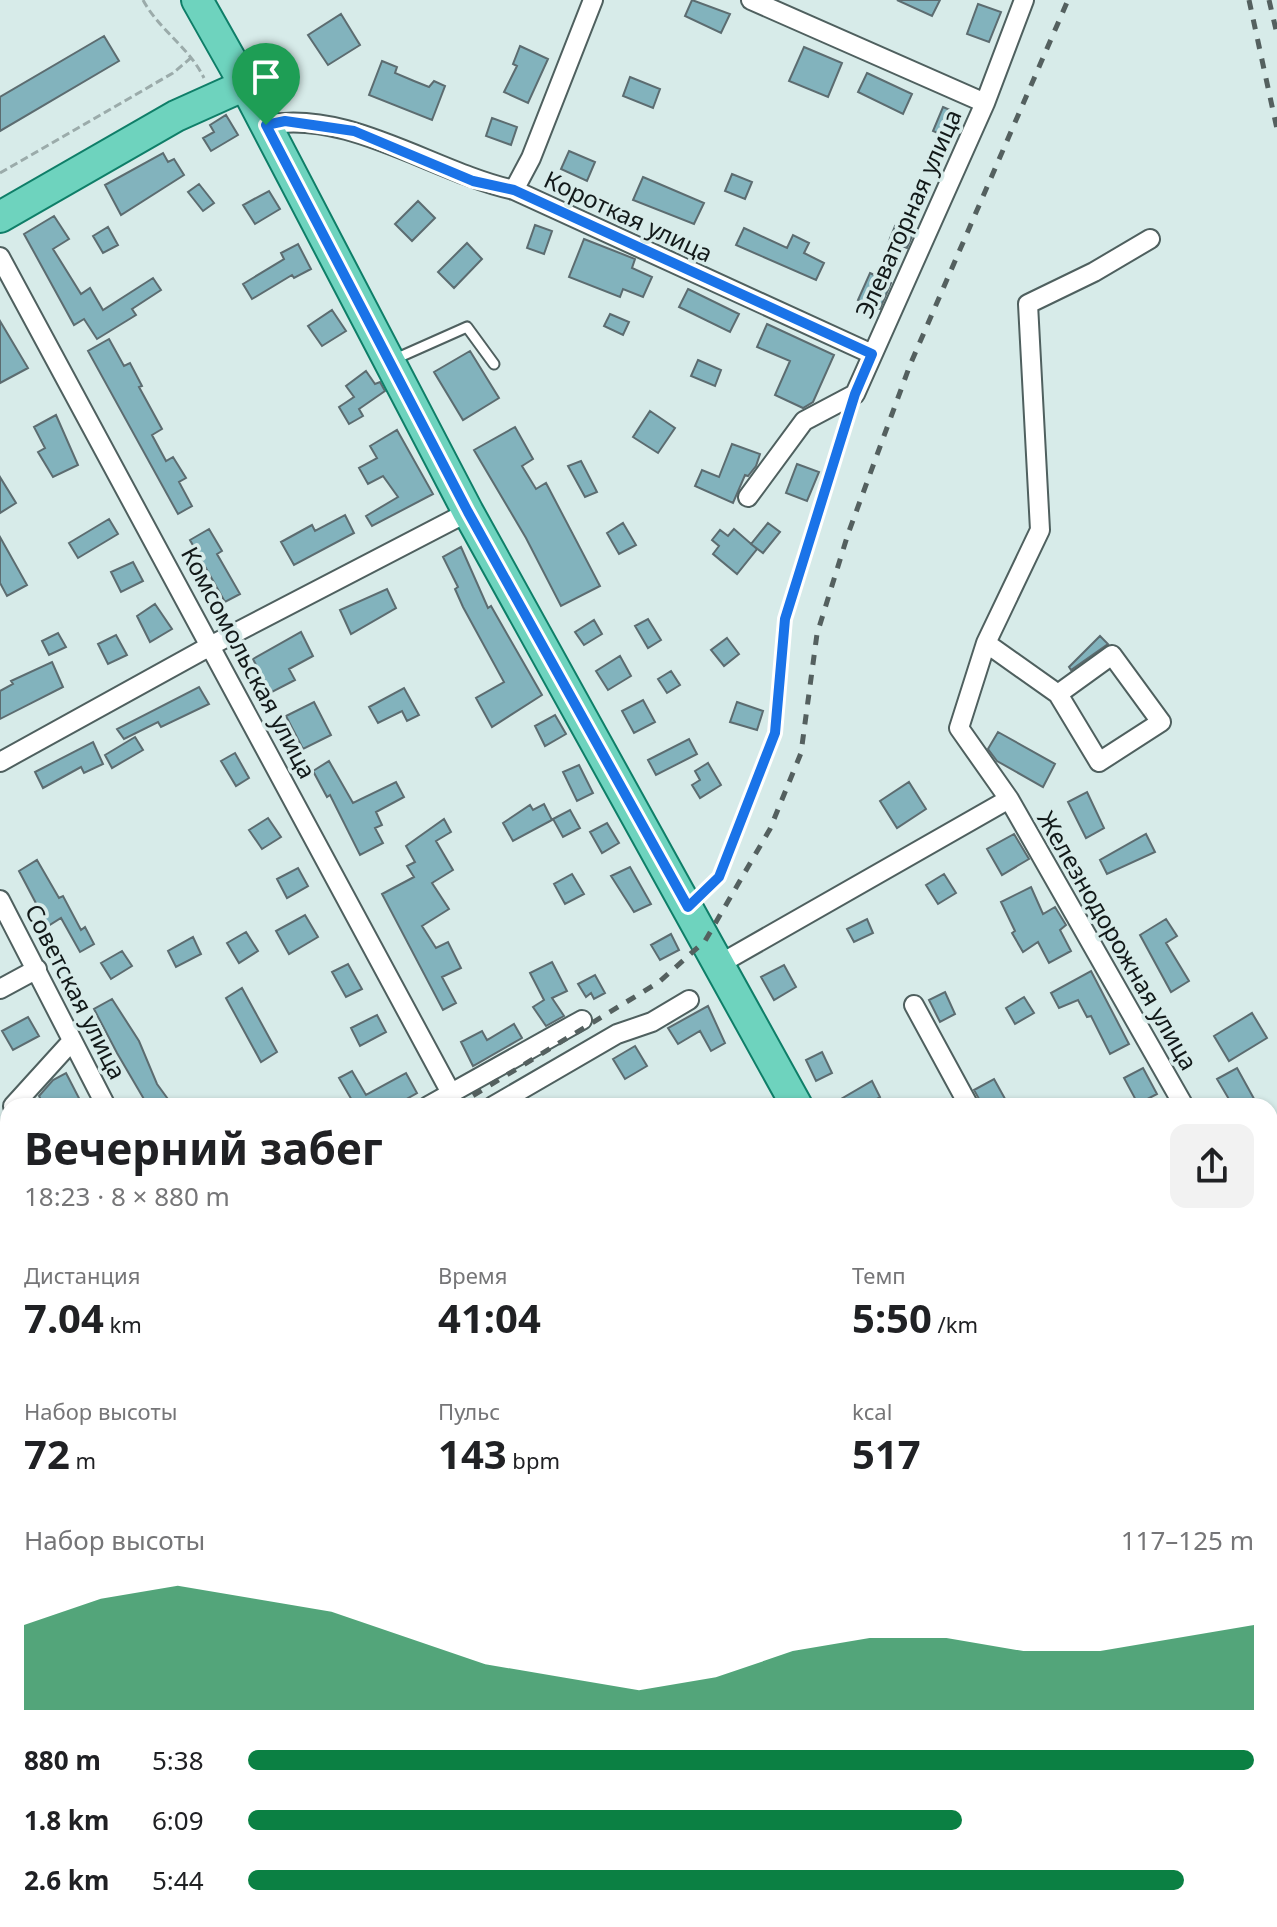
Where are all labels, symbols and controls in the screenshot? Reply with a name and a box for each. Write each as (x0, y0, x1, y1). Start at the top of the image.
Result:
pin (232, 43, 300, 125)
icon: arrive (244, 55, 288, 99)
street label: Элеваторная улица (847, 104, 969, 323)
street label: Короткая улица (539, 162, 718, 269)
street label: Комсомольская улица (174, 540, 325, 784)
street label: Железнодорожная улица (1031, 805, 1206, 1076)
street label: Советская улица (18, 898, 135, 1085)
text: Вечерний забег (24, 1118, 383, 1178)
button: share (1170, 1124, 1254, 1208)
text: 18:23 · 8 × 880 m (24, 1178, 230, 1214)
text: Дистанция (24, 1260, 140, 1290)
text: Время (438, 1260, 507, 1290)
text: Темп (852, 1260, 906, 1290)
text: 7.04 (24, 1290, 104, 1345)
text: 41:04 (438, 1290, 541, 1345)
text: 5:50 (852, 1290, 932, 1345)
text: km (104, 1309, 142, 1339)
text: /km (932, 1309, 978, 1339)
text: Набор высоты (24, 1396, 177, 1426)
text: Пульс (438, 1396, 500, 1426)
text: kcal (852, 1396, 892, 1426)
text: 72 (24, 1426, 70, 1481)
text: 143 (438, 1426, 507, 1481)
text: 517 (852, 1426, 921, 1481)
text: m (70, 1445, 96, 1475)
text: bpm (507, 1445, 560, 1475)
text: Набор высоты (24, 1522, 205, 1558)
text: 117–125 m (1121, 1522, 1254, 1558)
text: 880 m (24, 1742, 101, 1778)
text: 5:38 (152, 1742, 204, 1778)
text: 1.8 km (24, 1802, 109, 1838)
text: 6:09 (152, 1802, 204, 1838)
text: 2.6 km (24, 1862, 109, 1898)
text: 5:44 (152, 1862, 204, 1898)

